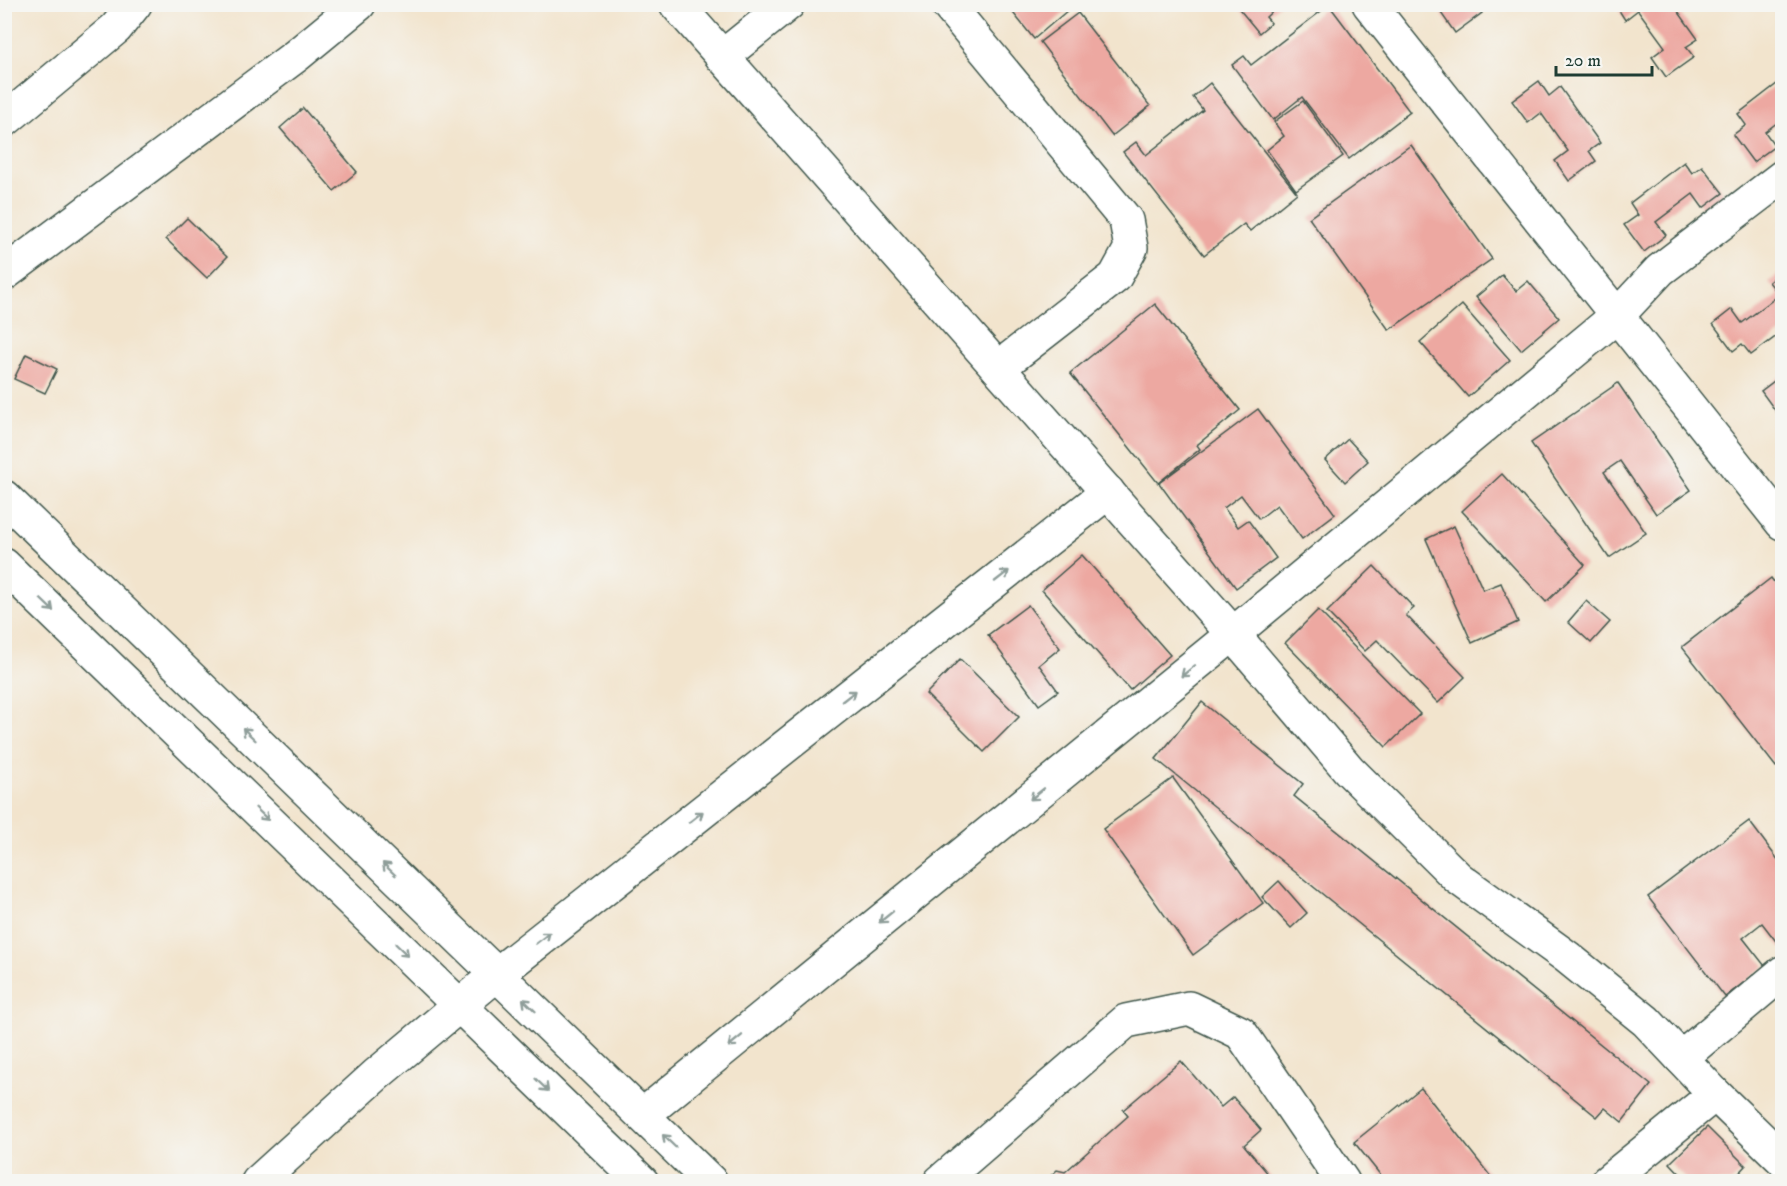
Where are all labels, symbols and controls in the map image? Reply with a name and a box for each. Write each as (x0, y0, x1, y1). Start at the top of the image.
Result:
scale bar (1556, 39, 1652, 77)
text: 20 m (1565, 50, 1601, 72)
one-way arrow (994, 569, 1010, 582)
one-way arrow (39, 598, 54, 613)
one-way arrow (1181, 664, 1196, 678)
one-way arrow (841, 690, 857, 703)
one-way arrow (241, 726, 256, 741)
one-way arrow (1029, 788, 1045, 801)
one-way arrow (255, 807, 270, 821)
one-way arrow (688, 811, 704, 824)
one-way arrow (381, 862, 396, 877)
one-way arrow (878, 911, 894, 924)
one-way arrow (535, 931, 551, 944)
one-way arrow (395, 942, 410, 957)
one-way arrow (521, 998, 536, 1012)
one-way arrow (727, 1034, 743, 1047)
one-way arrow (535, 1078, 550, 1093)
one-way arrow (661, 1133, 676, 1148)

